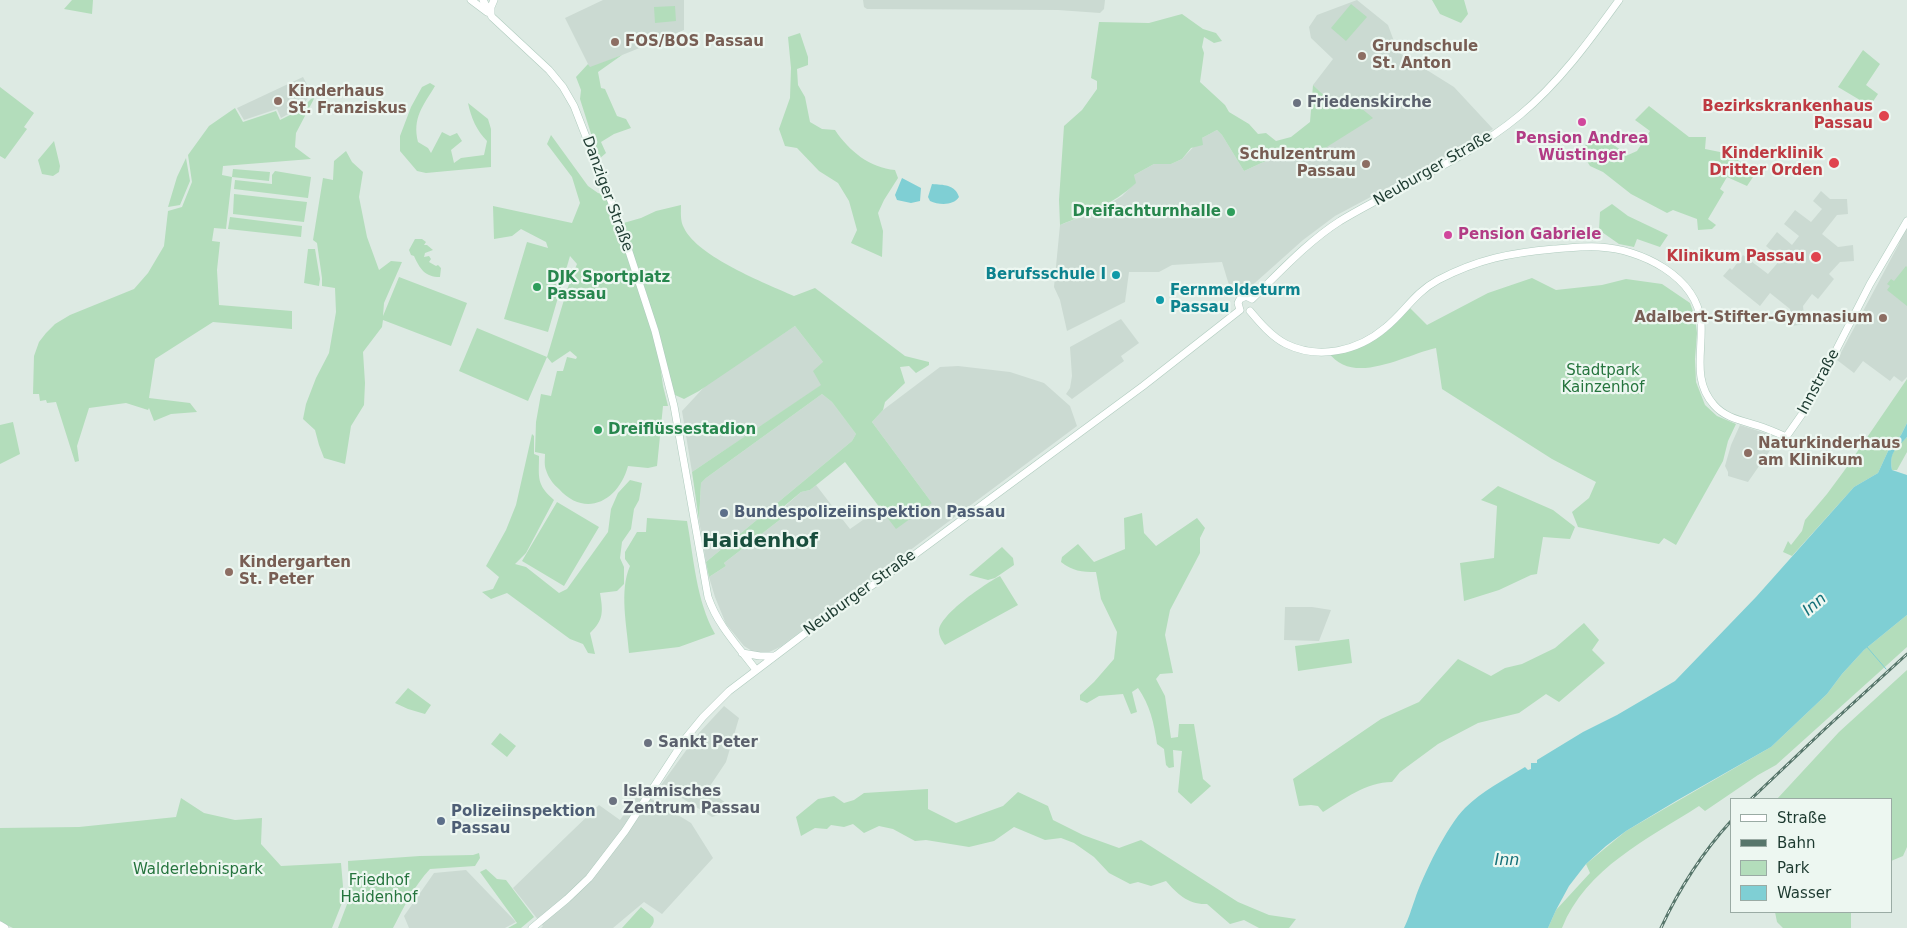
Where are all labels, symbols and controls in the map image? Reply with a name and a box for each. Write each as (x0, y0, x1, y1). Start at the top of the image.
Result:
place label: FOS/BOS Passau (625, 33, 764, 51)
marker: FOS/BOS Passau (609, 36, 621, 48)
place label: Grundschule St. Anton (1372, 38, 1478, 73)
marker: Grundschule St. Anton (1356, 50, 1368, 62)
place label: Kinderhaus St. Franziskus (288, 83, 407, 118)
place label: Friedenskirche (1307, 94, 1432, 112)
marker: Kinderhaus St. Franziskus (272, 95, 284, 107)
marker: Friedenskirche (1291, 97, 1303, 109)
place label: Bezirkskrankenhaus Passau (1702, 98, 1873, 133)
marker: Bezirkskrankenhaus Passau (1877, 109, 1891, 123)
marker: Pension Andrea Wüstinger (1576, 116, 1588, 128)
street label: Neuburger Straße (1370, 128, 1496, 210)
place label: Pension Andrea Wüstinger (1516, 130, 1648, 165)
street label: Danziger Straße (578, 134, 636, 254)
place label: Kinderklinik Dritter Orden (1709, 145, 1823, 180)
place label: Schulzentrum Passau (1239, 146, 1356, 181)
marker: Kinderklinik Dritter Orden (1827, 156, 1841, 170)
marker: Schulzentrum Passau (1360, 158, 1372, 170)
place label: Dreifachturnhalle (1072, 203, 1221, 221)
marker: Dreifachturnhalle (1225, 206, 1237, 218)
place label: Pension Gabriele (1458, 226, 1601, 244)
marker: Pension Gabriele (1442, 229, 1454, 241)
place label: Klinikum Passau (1666, 248, 1805, 266)
marker: Klinikum Passau (1809, 250, 1823, 264)
place label: Berufsschule I (986, 266, 1106, 284)
place label: DJK Sportplatz Passau (547, 269, 670, 304)
marker: Berufsschule I (1110, 269, 1122, 281)
marker: DJK Sportplatz Passau (531, 281, 543, 293)
place label: Fernmeldeturm Passau (1170, 282, 1301, 317)
marker: Fernmeldeturm Passau (1154, 294, 1166, 306)
place label: Adalbert-Stifter-Gymnasium (1634, 309, 1873, 327)
marker: Adalbert-Stifter-Gymnasium (1877, 312, 1889, 324)
street label: Innstraße (1794, 346, 1844, 418)
park label: Stadtpark Kainzenhof (1561, 362, 1645, 397)
place label: Dreiflüssestadion (608, 421, 756, 439)
marker: Dreiflüssestadion (592, 424, 604, 436)
place label: Naturkinderhaus am Klinikum (1758, 435, 1900, 470)
marker: Naturkinderhaus am Klinikum (1742, 447, 1754, 459)
place label: Bundespolizeiinspektion Passau (734, 504, 1006, 522)
marker: Bundespolizeiinspektion Passau (718, 507, 730, 519)
district label: Haidenhof (702, 530, 818, 554)
street label: Neuburger Straße (801, 546, 919, 640)
place label: Kindergarten St. Peter (239, 554, 351, 589)
marker: Kindergarten St. Peter (223, 566, 235, 578)
water label: Inn (1799, 590, 1831, 620)
place label: Sankt Peter (658, 734, 758, 752)
marker: Sankt Peter (642, 737, 654, 749)
place label: Islamisches Zentrum Passau (623, 783, 760, 818)
marker: Islamisches Zentrum Passau (607, 795, 619, 807)
legend (1730, 798, 1892, 913)
place label: Polizeiinspektion Passau (451, 803, 596, 838)
text: Straße (1777, 809, 1826, 827)
marker: Polizeiinspektion Passau (435, 815, 447, 827)
text: Bahn (1777, 834, 1816, 852)
water label: Inn (1494, 851, 1520, 871)
text: Park (1777, 859, 1809, 877)
park label: Walderlebnispark (133, 861, 263, 879)
park label: Friedhof Haidenhof (341, 872, 417, 907)
text: Wasser (1777, 884, 1831, 902)

